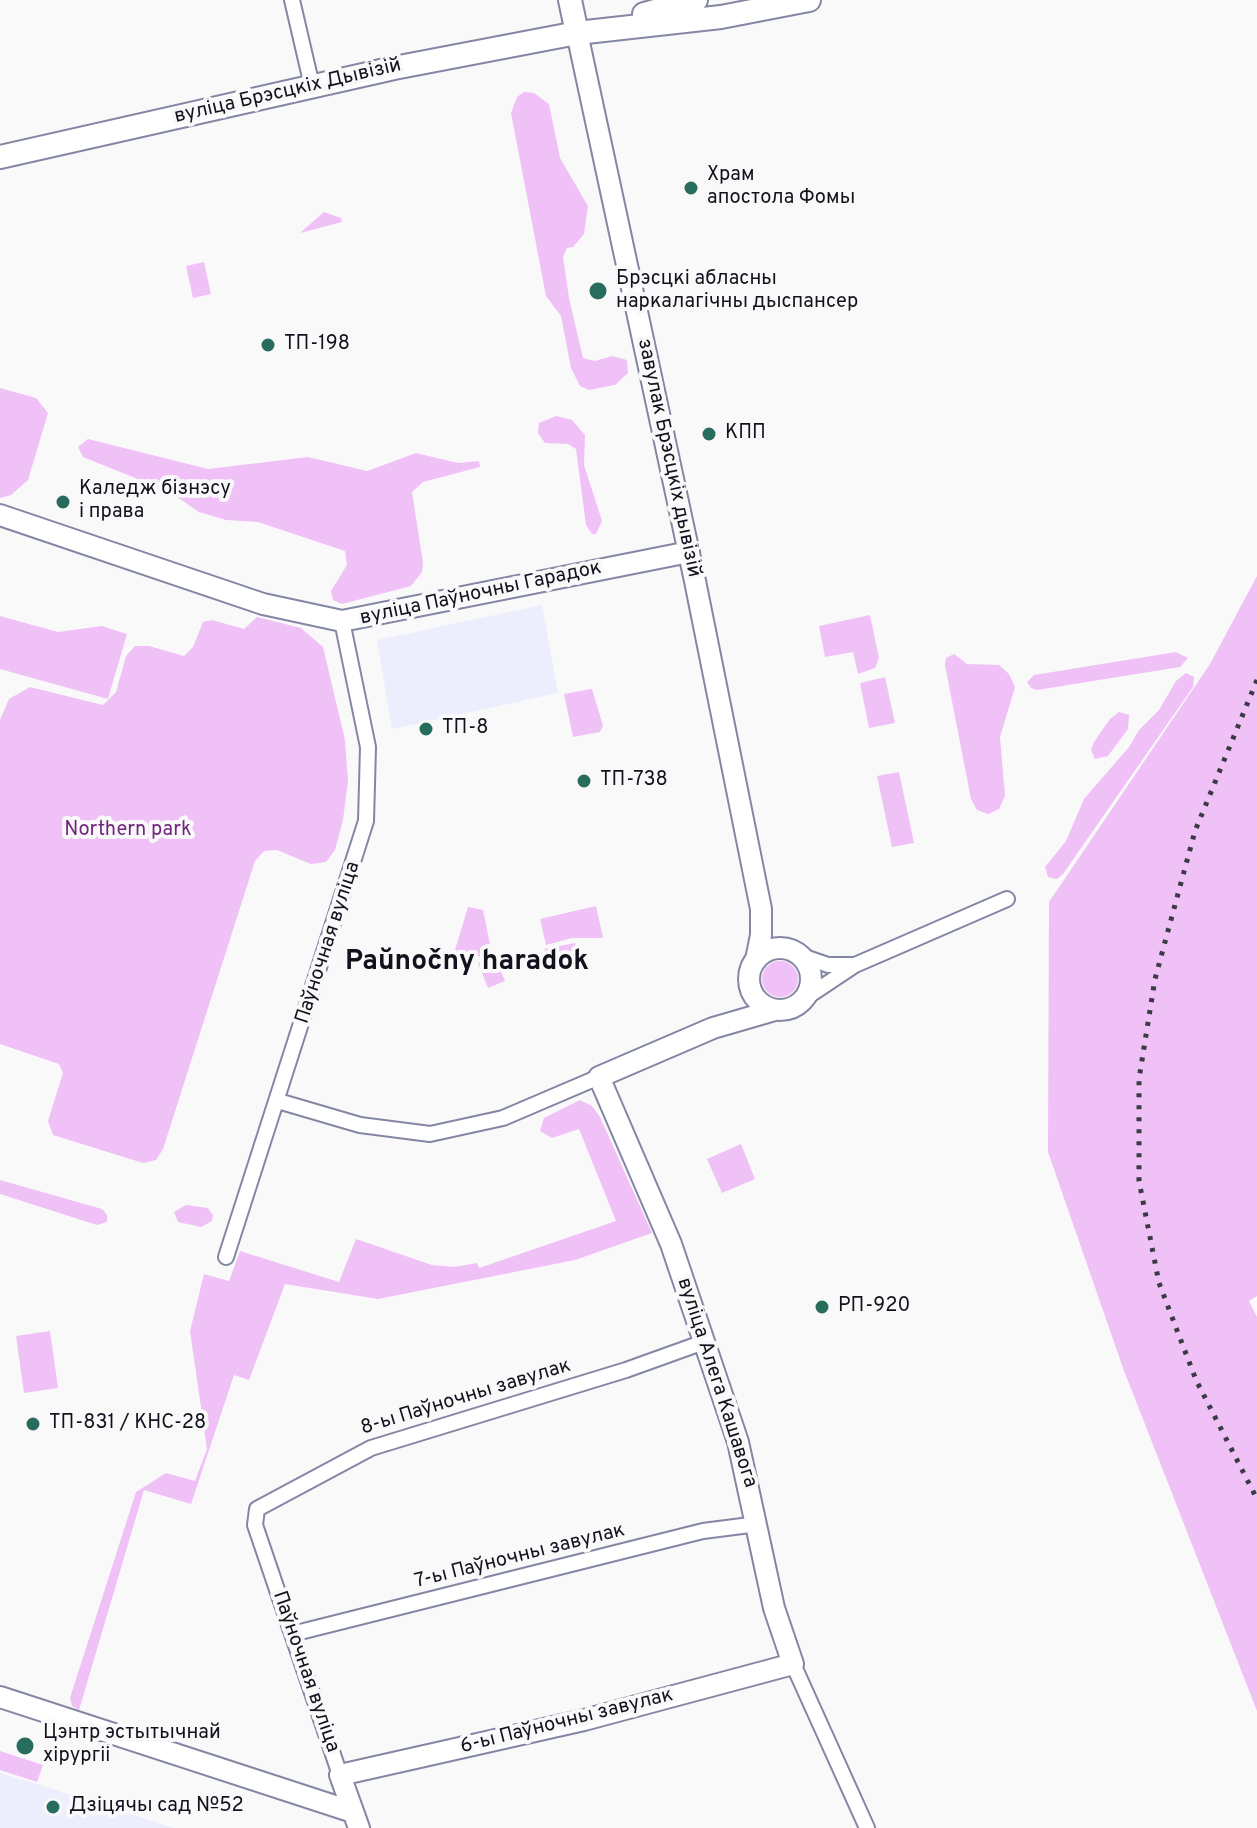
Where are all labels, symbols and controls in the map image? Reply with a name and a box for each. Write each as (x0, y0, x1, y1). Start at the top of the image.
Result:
street label: вуліца Брэсцкіх Дывізій (172, 54, 404, 130)
place label: Храм апостола Фомы (707, 164, 855, 211)
marker: Храм апостола Фомы (682, 179, 700, 197)
place label: Брэсцкі абласны наркалагічны дыспансер (616, 268, 858, 315)
marker: Брэсцкі абласны наркалагічны дыспансер (587, 280, 609, 302)
place label: ТП-198 (284, 333, 350, 357)
marker: ТП-198 (259, 336, 277, 354)
street label: завулак Брэсцкіх дывізій (631, 336, 705, 580)
place label: КПП (725, 422, 766, 446)
marker: КПП (700, 425, 718, 443)
place label: Каледж бізнэсу і права (79, 478, 231, 525)
marker: Каледж бізнэсу і права (54, 493, 72, 511)
street label: вуліца Паўночны Гарадок (358, 557, 604, 631)
place label: ТП-8 (442, 717, 488, 741)
marker: ТП-8 (417, 720, 435, 738)
place label: ТП-738 (600, 769, 668, 793)
marker: ТП-738 (575, 772, 593, 790)
park label: Northern park (64, 819, 192, 843)
street label: Паўночная вуліца (291, 859, 367, 1027)
district label: Paŭnočny haradok (345, 946, 589, 980)
street label: вуліца Алега Кашавога (671, 1275, 761, 1491)
place label: РП-920 (838, 1295, 910, 1319)
marker: РП-920 (813, 1298, 831, 1316)
street label: 8-ы Паўночны завулак (358, 1355, 574, 1441)
place label: ТП-831 / КНС-28 (49, 1412, 206, 1436)
marker: ТП-831 / КНС-28 (24, 1415, 42, 1433)
street label: 7-ы Паўночны завулак (412, 1519, 628, 1595)
street label: Паўночная вуліца (266, 1588, 344, 1756)
street label: 6-ы Паўночны завулак (458, 1684, 676, 1760)
place label: Цэнтр эстытычнай хірургіі (43, 1722, 221, 1769)
marker: Цэнтр эстытычнай хірургіі (14, 1735, 36, 1757)
place label: Дзіцячы сад №52 (69, 1795, 244, 1819)
marker: Дзіцячы сад №52 (44, 1798, 62, 1816)

